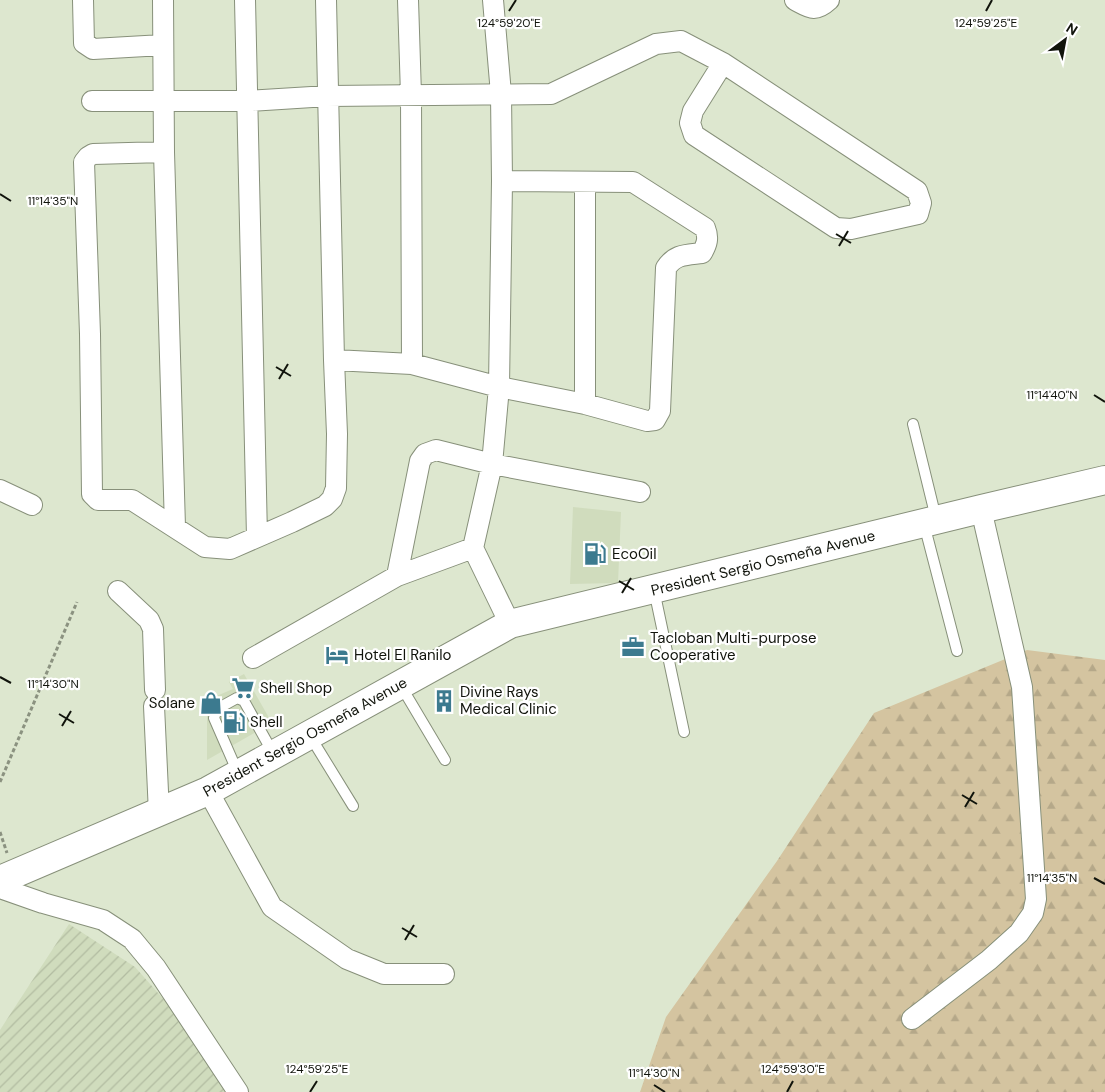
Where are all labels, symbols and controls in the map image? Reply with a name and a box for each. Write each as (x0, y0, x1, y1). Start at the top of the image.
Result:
text: 124°59'20"E (477, 15, 541, 31)
text: 124°59'25"E (955, 15, 1017, 31)
north arrow (1040, 15, 1090, 65)
text: N (1063, 19, 1081, 39)
text: 11°14'35"N (28, 193, 78, 209)
text: 11°14'40"N (1026, 387, 1078, 403)
street label: President Sergio Osmeña Avenue (649, 525, 877, 601)
fuel station icon: EcoOil (582, 541, 608, 567)
place label: EcoOil (612, 544, 657, 564)
place label: Tacloban Multi-purpose Cooperative (650, 628, 816, 665)
office icon: Tacloban Multi-purpose Cooperative (620, 634, 646, 660)
hotel icon: Hotel El Ranilo (324, 642, 350, 668)
place label: Hotel El Ranilo (354, 645, 452, 665)
street label: President Sergio Osmeña Avenue (199, 672, 411, 802)
supermarket icon: Shell Shop (230, 675, 256, 701)
text: 11°14'30"N (27, 676, 79, 692)
place label: Shell Shop (260, 678, 332, 698)
place label: Divine Rays Medical Clinic (460, 682, 557, 719)
building icon: Divine Rays Medical Clinic (431, 688, 457, 714)
shop icon: Solane (198, 690, 224, 716)
place label: Solane (149, 693, 195, 713)
fuel station icon: Shell (221, 709, 247, 735)
place label: Shell (250, 712, 283, 732)
text: 11°14'35"N (1027, 870, 1077, 886)
text: 124°59'25"E (286, 1061, 348, 1077)
text: 124°59'30"E (761, 1061, 825, 1077)
text: 11°14'30"N (628, 1065, 680, 1081)

